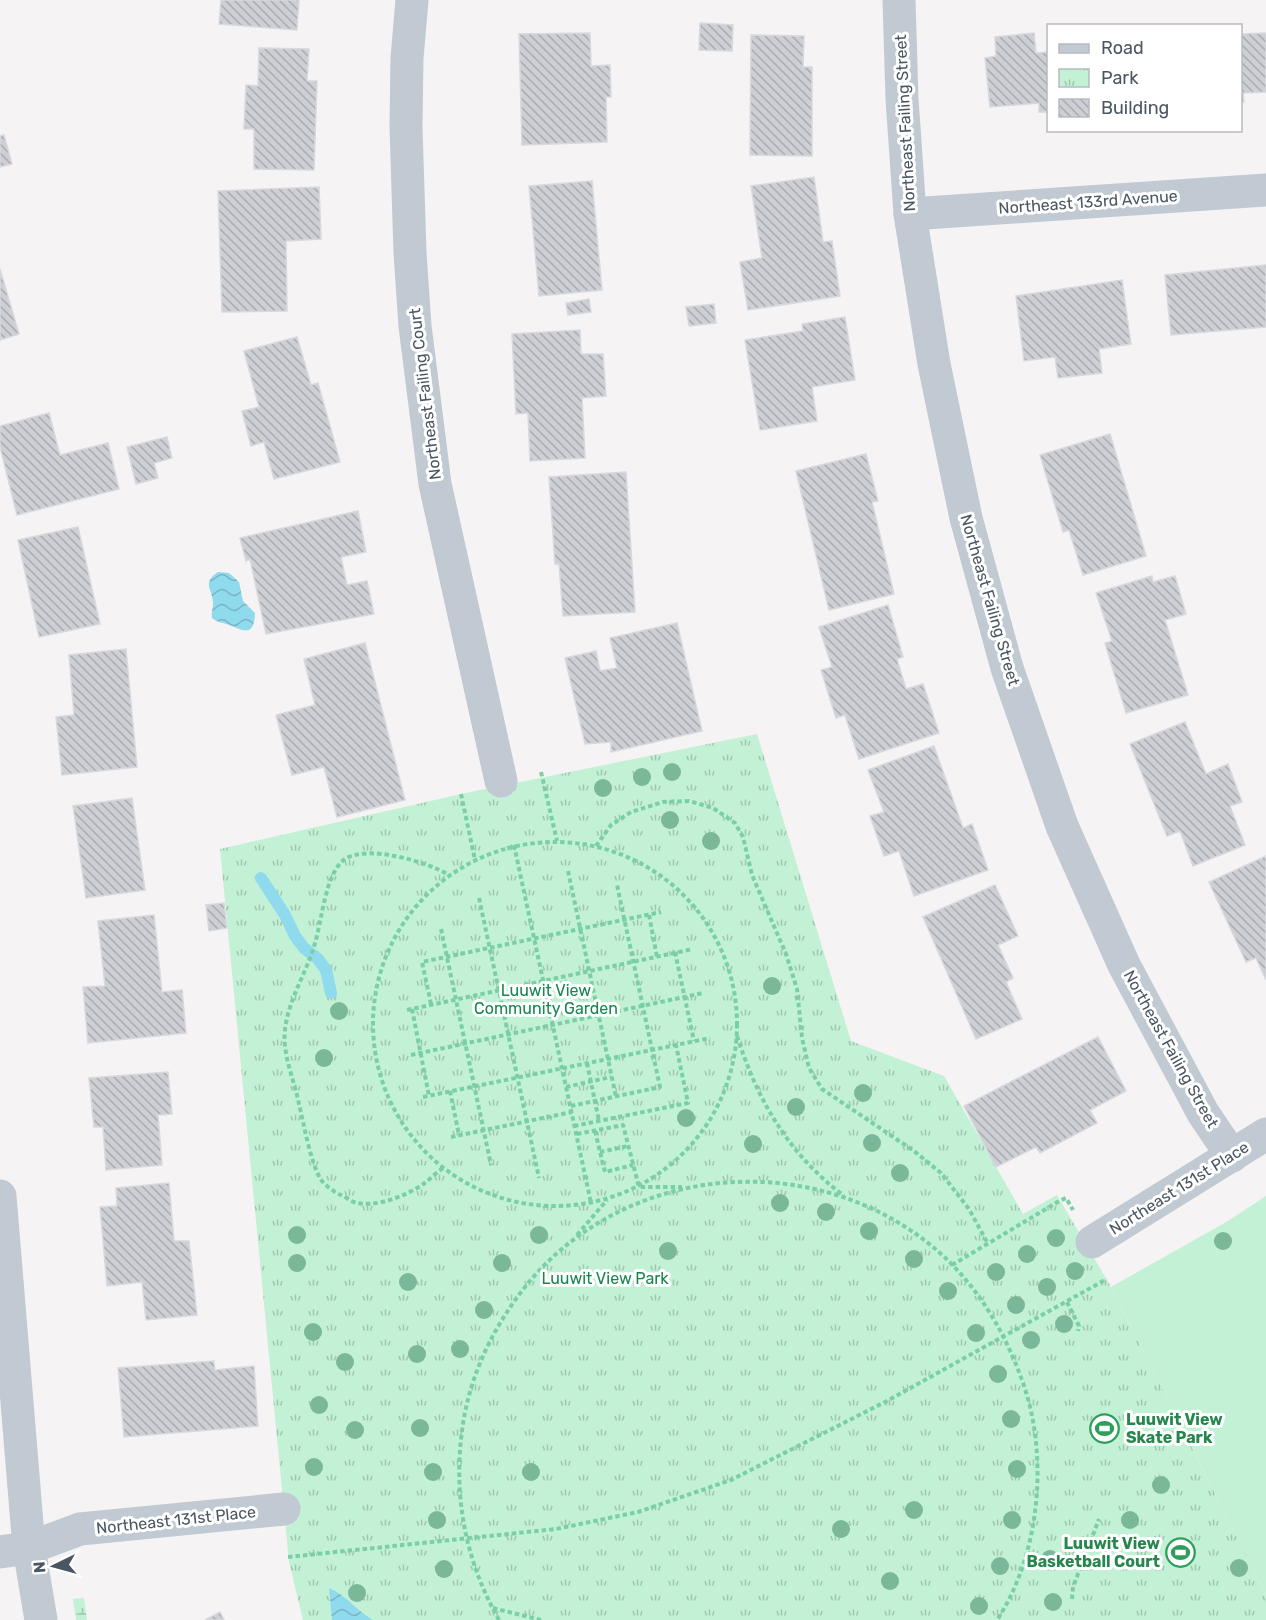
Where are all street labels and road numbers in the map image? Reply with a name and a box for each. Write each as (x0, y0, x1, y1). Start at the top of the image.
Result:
street label: Northeast Failing Street (891, 34, 919, 212)
street label: Northeast 133rd Avenue (998, 186, 1178, 218)
street label: Northeast Failing Court (405, 307, 445, 481)
street label: Northeast Failing Street (956, 512, 1024, 688)
street label: Northeast Failing Street (1120, 967, 1222, 1131)
street label: Northeast 131st Place (1106, 1137, 1252, 1239)
street label: Northeast 131st Place (95, 1502, 257, 1538)

